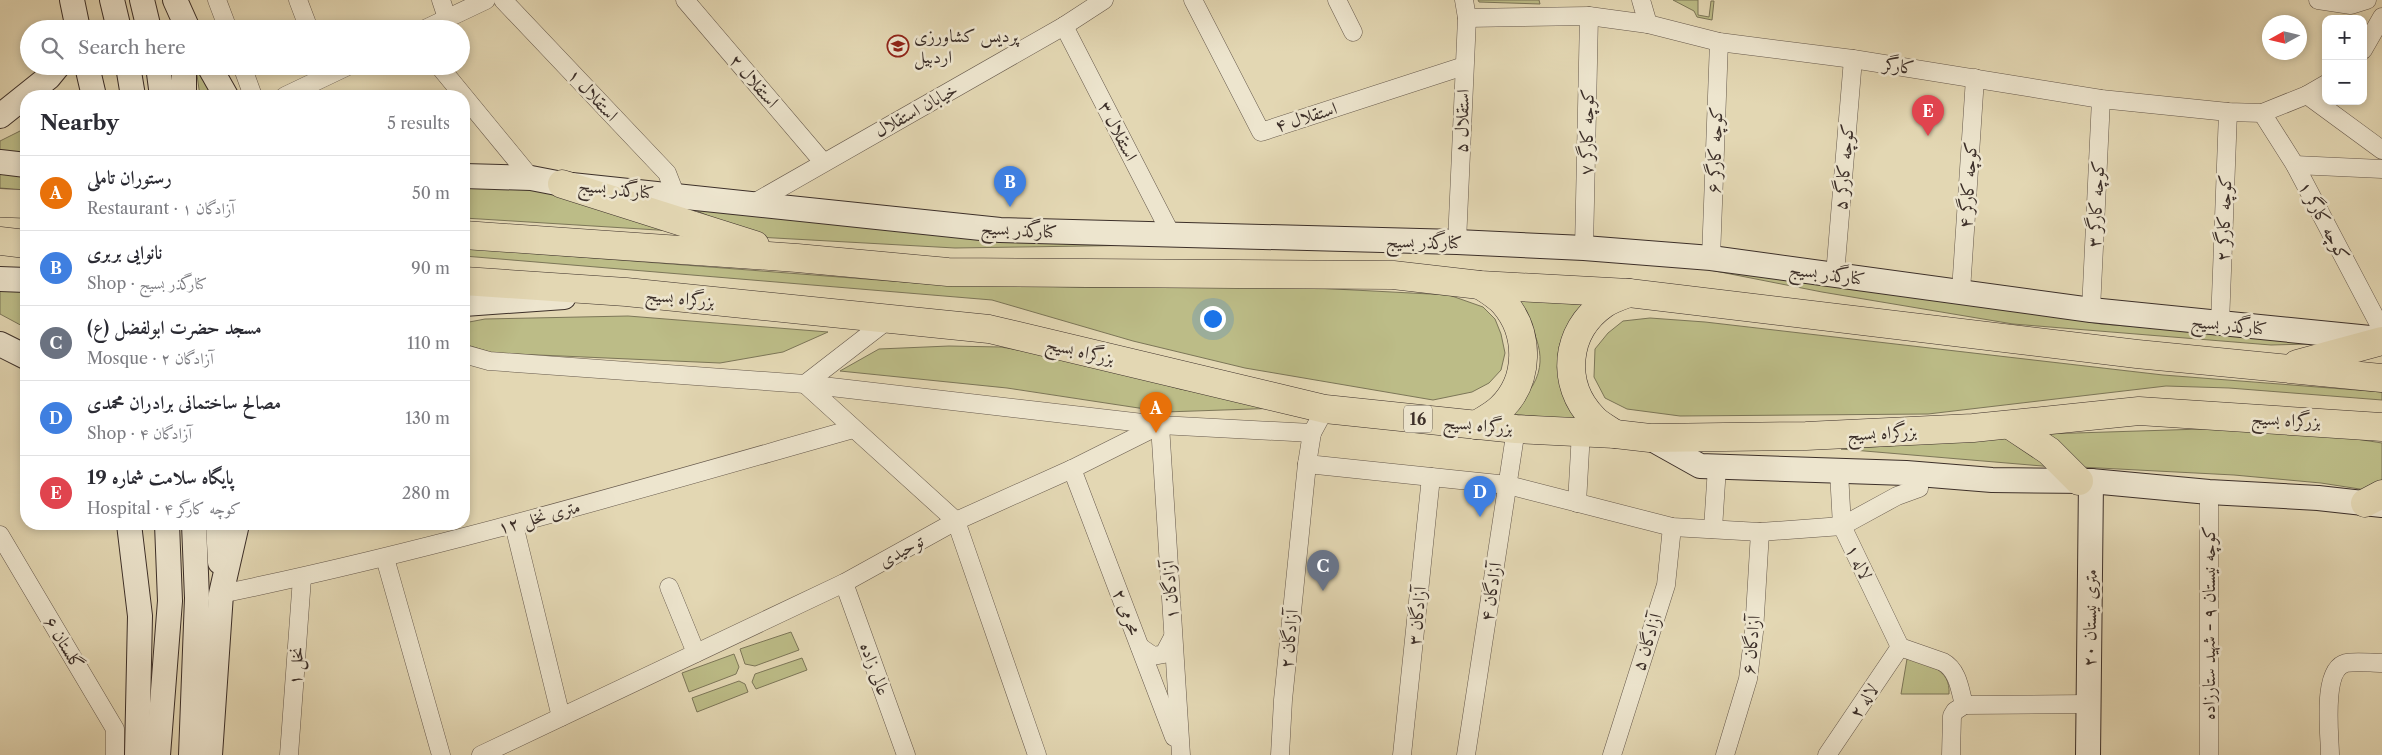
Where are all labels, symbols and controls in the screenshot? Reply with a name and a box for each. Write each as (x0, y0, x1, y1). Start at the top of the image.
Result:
north arrow (2262, 15, 2307, 60)
map controls (2322, 15, 2367, 105)
button: + (2322, 15, 2367, 60)
search box (20, 20, 470, 75)
place label: پردیس کشاورزی اردبیل (914, 25, 1020, 70)
icon: search (38, 34, 66, 62)
school or university icon: پردیس کشاورزی اردبیل (886, 34, 910, 58)
text: Search here (78, 36, 186, 59)
street label: استقلال ۲ (725, 50, 783, 112)
street label: کارگر (1880, 51, 1916, 79)
button: − (2322, 60, 2367, 105)
street label: استقلال ۱ (563, 64, 623, 126)
street label: خیابان استقلال (871, 78, 961, 142)
street label: کوچه کارگر ۷ (1574, 88, 1601, 176)
street label: استقلال ۵ (1450, 89, 1474, 153)
pin: E (1912, 95, 1944, 136)
street label: استقلال ۴ (1272, 97, 1340, 137)
street label: استقلال ۳ (1094, 98, 1142, 165)
street label: کوچه کارگر ۶ (1701, 106, 1730, 194)
text: Nearby (40, 110, 119, 135)
text: 5 results (387, 113, 450, 133)
street label: کوچه کارگر ۵ (1828, 123, 1861, 211)
street label: کوچه کارگر ۴ (1953, 141, 1984, 229)
street label: کوچه کارگر ۳ (2082, 160, 2111, 248)
text: رستوران تاملی (87, 166, 172, 189)
pin: B (994, 166, 1026, 207)
street label: کنارگذر بسیج (576, 172, 655, 209)
street label: کوچه کارگر ۲ (2210, 174, 2239, 262)
street label: کوچه کارگر ۱ (2292, 177, 2355, 265)
text: A (50, 183, 62, 203)
text: 50 m (412, 183, 450, 203)
text: Restaurant · آزادگان ۱ (87, 198, 235, 218)
street label: کنارگذر بسیج (980, 215, 1058, 248)
street label: کنارگذر بسیج (1386, 228, 1462, 259)
text: نانوایی بربری (87, 241, 162, 264)
street label: کنارگذر بسیج (1787, 256, 1867, 295)
text: B (50, 258, 62, 278)
text: 90 m (411, 258, 450, 278)
text: Shop · کنارگذر بسیج (87, 273, 207, 293)
street label: بزرگراه بسیج (644, 282, 716, 318)
your location (1200, 306, 1226, 332)
street label: کنارگذر بسیج (2189, 308, 2268, 345)
text: مسجد حضرت ابولفضل (ع) (87, 316, 262, 339)
street label: بزرگراه بسیج (1042, 331, 1117, 374)
text: C (50, 333, 62, 353)
text: 110 m (407, 333, 450, 353)
text: Mosque · آزادگان ۲ (87, 348, 214, 368)
text: مصالح ساختمانی برادران محمدی (87, 391, 281, 414)
pin: A (1140, 392, 1172, 433)
road number: 16 (1404, 406, 1432, 432)
street label: بزرگراه بسیج (2250, 406, 2321, 438)
text: D (49, 408, 63, 428)
text: 130 m (405, 408, 450, 428)
street label: بزرگراه بسیج (1442, 410, 1514, 444)
street label: بزرگراه بسیج (1847, 419, 1918, 451)
text: Shop · آزادگان ۴ (87, 423, 192, 443)
text: پایگاه سلامت شماره 19 (87, 466, 234, 489)
pin: D (1464, 476, 1496, 517)
text: E (50, 483, 62, 503)
text: 280 m (402, 483, 450, 503)
street label: ۱۲ متری نخل (495, 495, 583, 540)
text: Hospital · کوچه کارگر ۴ (87, 498, 241, 518)
street label: کوچه نیستان ۹ - شهید ستارزاده (2198, 526, 2222, 720)
street label: توحیدی (875, 529, 928, 572)
street label: لاله ۱ (1841, 541, 1877, 583)
pin: C (1307, 550, 1339, 591)
street label: آزادگان ۱ (1157, 558, 1183, 620)
street label: آزادگان ۴ (1476, 559, 1507, 623)
street label: ۲۰ متری نیستان (2078, 569, 2102, 667)
street label: آزادگان ۳ (1403, 583, 1431, 647)
street label: محرمی ۲ (1107, 586, 1146, 639)
street label: آزادگان ۲ (1275, 606, 1303, 670)
street label: آزادگان ۵ (1627, 608, 1667, 674)
street label: گلستان ۶ (40, 612, 88, 674)
street label: آزادگان ۶ (1737, 612, 1765, 676)
street label: عالی زاده (855, 640, 895, 698)
street label: نخل ۱ (284, 646, 310, 686)
street label: لاله ۲ (1845, 680, 1883, 722)

